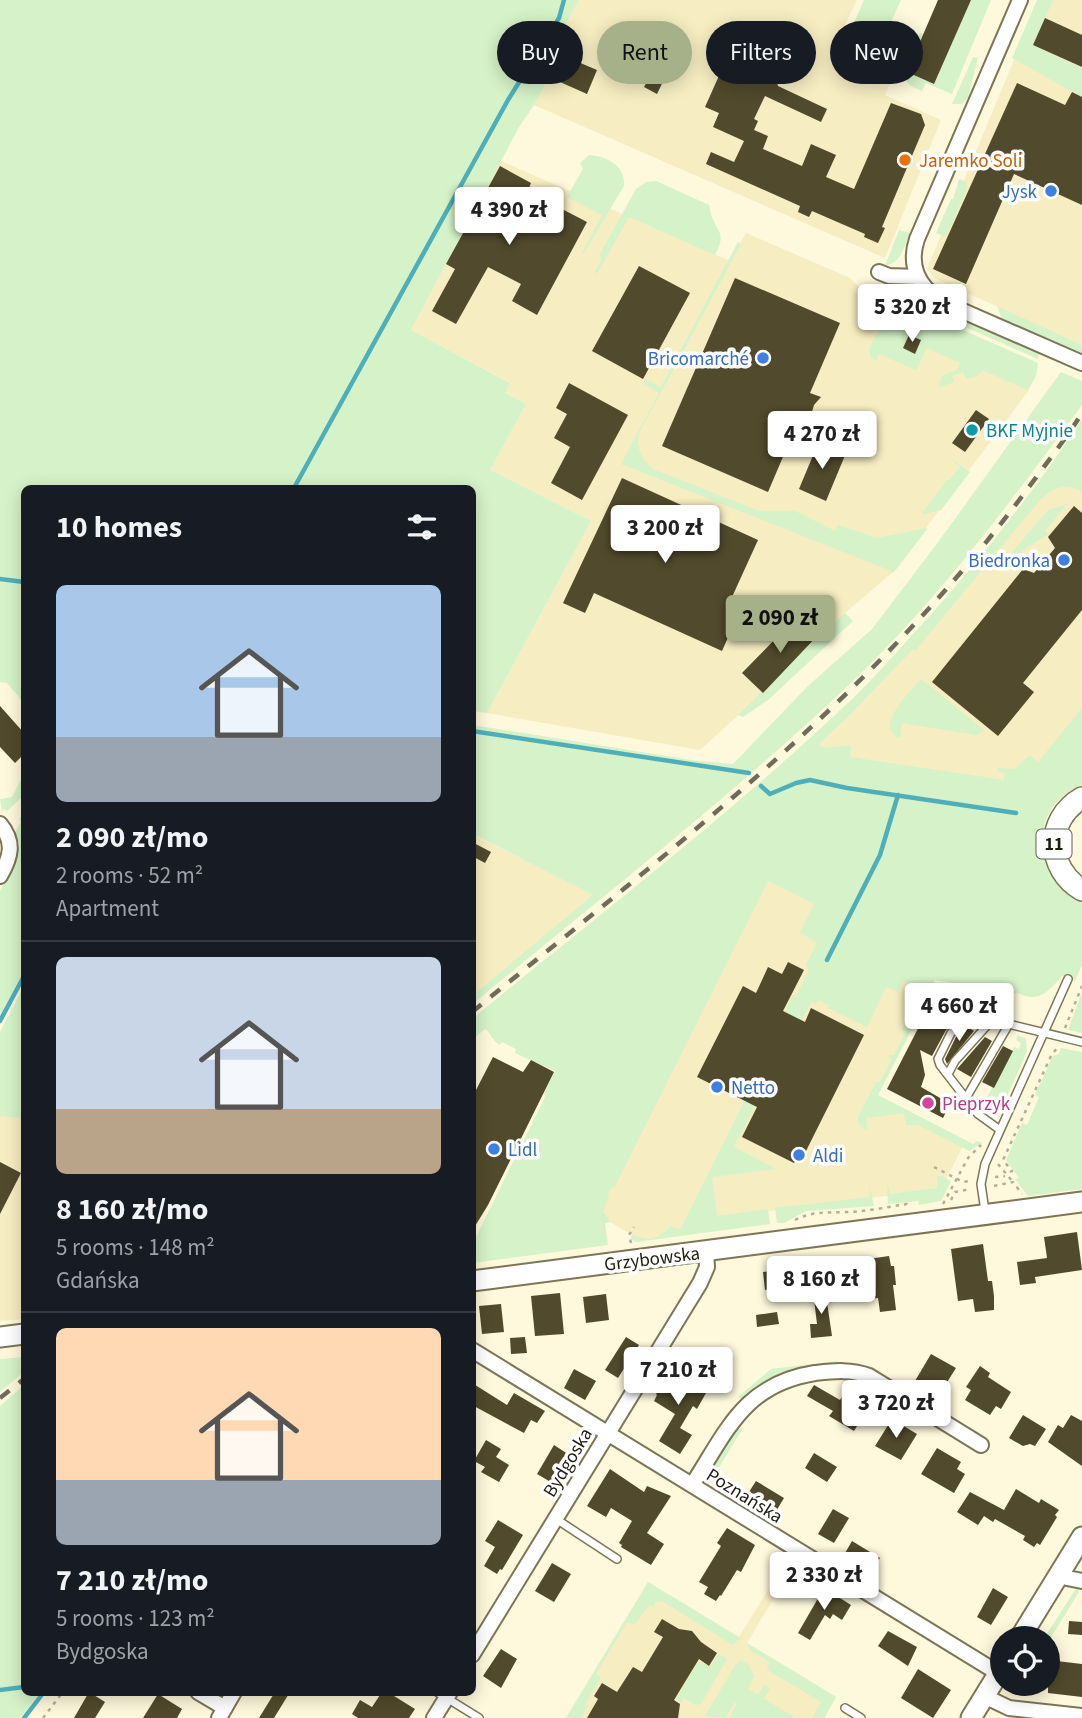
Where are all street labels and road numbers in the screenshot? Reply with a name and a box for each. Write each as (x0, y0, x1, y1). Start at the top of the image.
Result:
road number: 11 (1036, 830, 1072, 858)
street label: Grzybowska (603, 1240, 702, 1279)
street label: Bydgoska (537, 1423, 600, 1503)
street label: Poznańska (701, 1462, 788, 1530)

